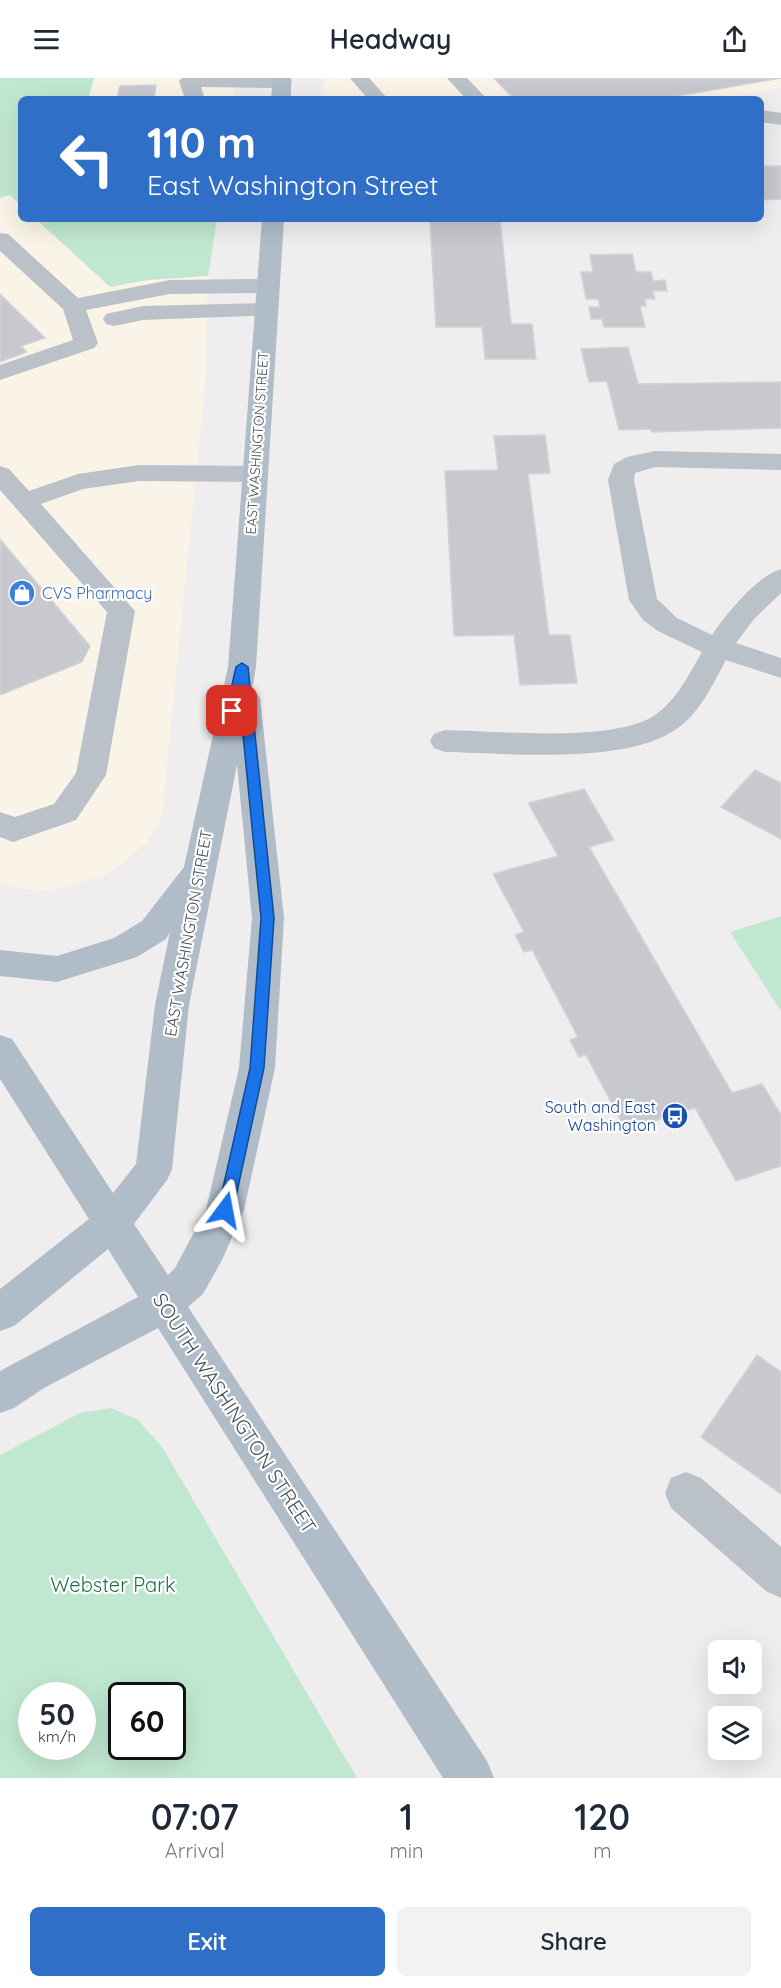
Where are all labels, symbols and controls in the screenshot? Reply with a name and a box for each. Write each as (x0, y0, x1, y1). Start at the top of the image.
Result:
text: Headway (330, 22, 451, 56)
icon: menu (30, 23, 63, 56)
icon: share (718, 23, 751, 56)
text: 110 m (147, 116, 256, 169)
icon: left (48, 120, 126, 198)
text: East Washington Street (147, 168, 438, 202)
street label: EAST WASHINGTON STREET (242, 351, 272, 535)
shop icon: CVS Pharmacy (7, 578, 37, 608)
place label: CVS Pharmacy (42, 583, 152, 603)
pin (206, 685, 257, 736)
icon: arrive (215, 694, 248, 727)
street label: EAST WASHINGTON STREET (160, 828, 216, 1038)
place label: South and East Washington (545, 1097, 656, 1135)
bus stop icon: South and East Washington (660, 1101, 690, 1131)
position arrow (193, 1178, 257, 1242)
street label: SOUTH WASHINGTON STREET (148, 1288, 322, 1538)
park label: Webster Park (50, 1572, 176, 1597)
map controls (708, 1640, 762, 1760)
button: sound (708, 1640, 762, 1694)
speed limit sign: 60 (108, 1682, 186, 1760)
text: 50 (39, 1695, 75, 1733)
button: layers (708, 1706, 762, 1760)
text: km/h (38, 1727, 76, 1746)
text: 07:07 (151, 1794, 239, 1839)
text: 1 (400, 1794, 413, 1839)
text: 120 (574, 1794, 630, 1839)
text: Arrival (165, 1838, 225, 1863)
text: min (389, 1838, 424, 1863)
text: m (593, 1838, 611, 1863)
button: Exit (30, 1907, 385, 1976)
button: Share (397, 1907, 751, 1976)

